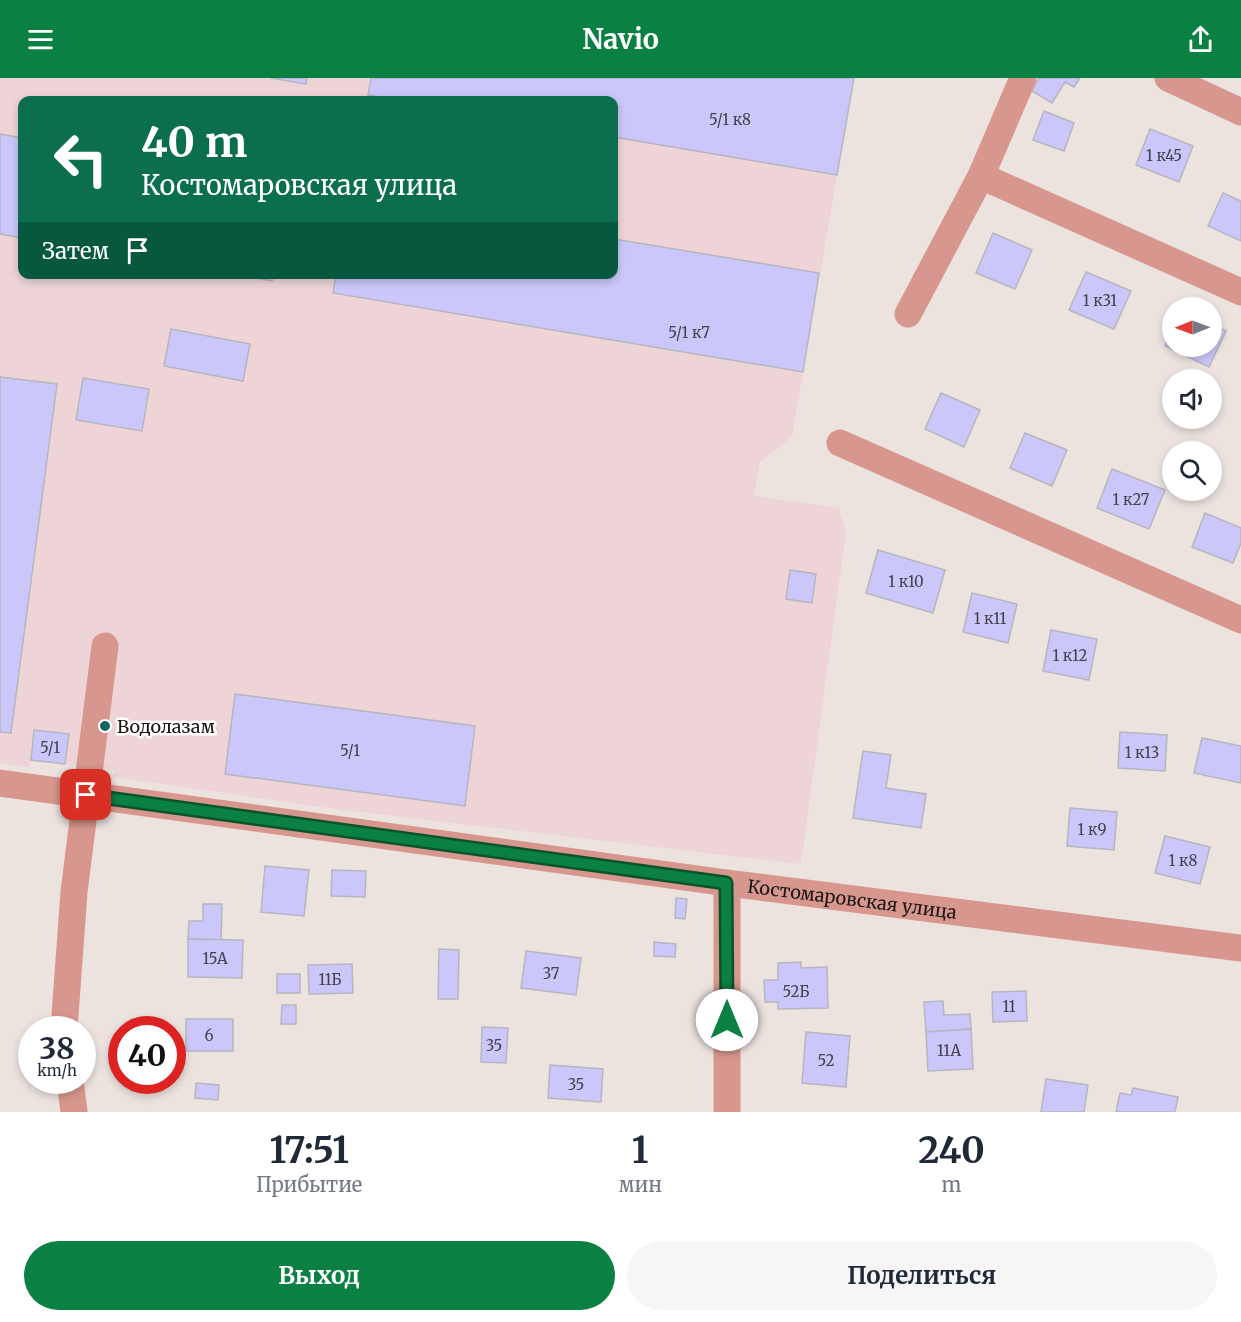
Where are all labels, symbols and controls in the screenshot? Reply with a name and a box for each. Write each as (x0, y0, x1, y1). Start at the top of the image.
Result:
text: Navio (582, 22, 659, 56)
icon: menu (24, 23, 57, 56)
icon: share (1184, 23, 1217, 56)
house number: 5/1 к8 (709, 110, 751, 129)
text: 40 m (141, 116, 247, 168)
icon: left (42, 120, 120, 198)
house number: 1 к45 (1146, 146, 1182, 165)
text: Костомаровская улица (141, 168, 457, 202)
icon: arrive (121, 234, 154, 267)
text: Затем (42, 237, 109, 265)
house number: 1 к31 (1083, 291, 1117, 310)
north arrow (1162, 297, 1222, 357)
map controls (1162, 297, 1222, 501)
house number: 5/1 к7 (668, 323, 710, 342)
button: sound (1162, 369, 1222, 429)
button: search (1162, 441, 1222, 501)
house number: 1 к27 (1113, 490, 1150, 509)
house number: 1 к10 (888, 572, 924, 591)
house number: 1 к11 (974, 609, 1007, 628)
house number: 1 к12 (1052, 646, 1088, 665)
place label: Водолазам (117, 715, 215, 738)
marker: Водолазам (98, 719, 112, 733)
house number: 5/1 (40, 738, 60, 757)
house number: 5/1 (340, 741, 360, 760)
house number: 1 к13 (1125, 743, 1159, 762)
pin (60, 769, 111, 820)
icon: arrive (69, 778, 102, 811)
house number: 1 к9 (1078, 820, 1106, 839)
house number: 1 к8 (1169, 851, 1197, 870)
street label: Костомаровская улица (746, 874, 959, 924)
house number: 15А (202, 949, 228, 968)
house number: 37 (543, 964, 560, 983)
house number: 11Б (318, 970, 342, 989)
house number: 52Б (782, 982, 810, 1001)
position arrow (695, 988, 759, 1052)
house number: 11 (1002, 997, 1016, 1016)
speed limit sign: 40 (108, 1016, 186, 1094)
house number: 6 (204, 1026, 214, 1045)
text: 38 (39, 1029, 75, 1067)
house number: 35 (486, 1036, 502, 1055)
house number: 11А (937, 1041, 961, 1060)
house number: 52 (817, 1051, 835, 1070)
text: km/h (37, 1061, 77, 1080)
house number: 35 (568, 1075, 584, 1094)
text: 17:51 (270, 1128, 349, 1173)
text: 1 (632, 1128, 649, 1173)
text: 240 (918, 1128, 985, 1173)
text: Прибытие (256, 1172, 362, 1197)
text: мин (618, 1172, 662, 1197)
text: m (942, 1172, 961, 1197)
button: Выход (24, 1241, 615, 1310)
button: Поделиться (627, 1241, 1217, 1310)

